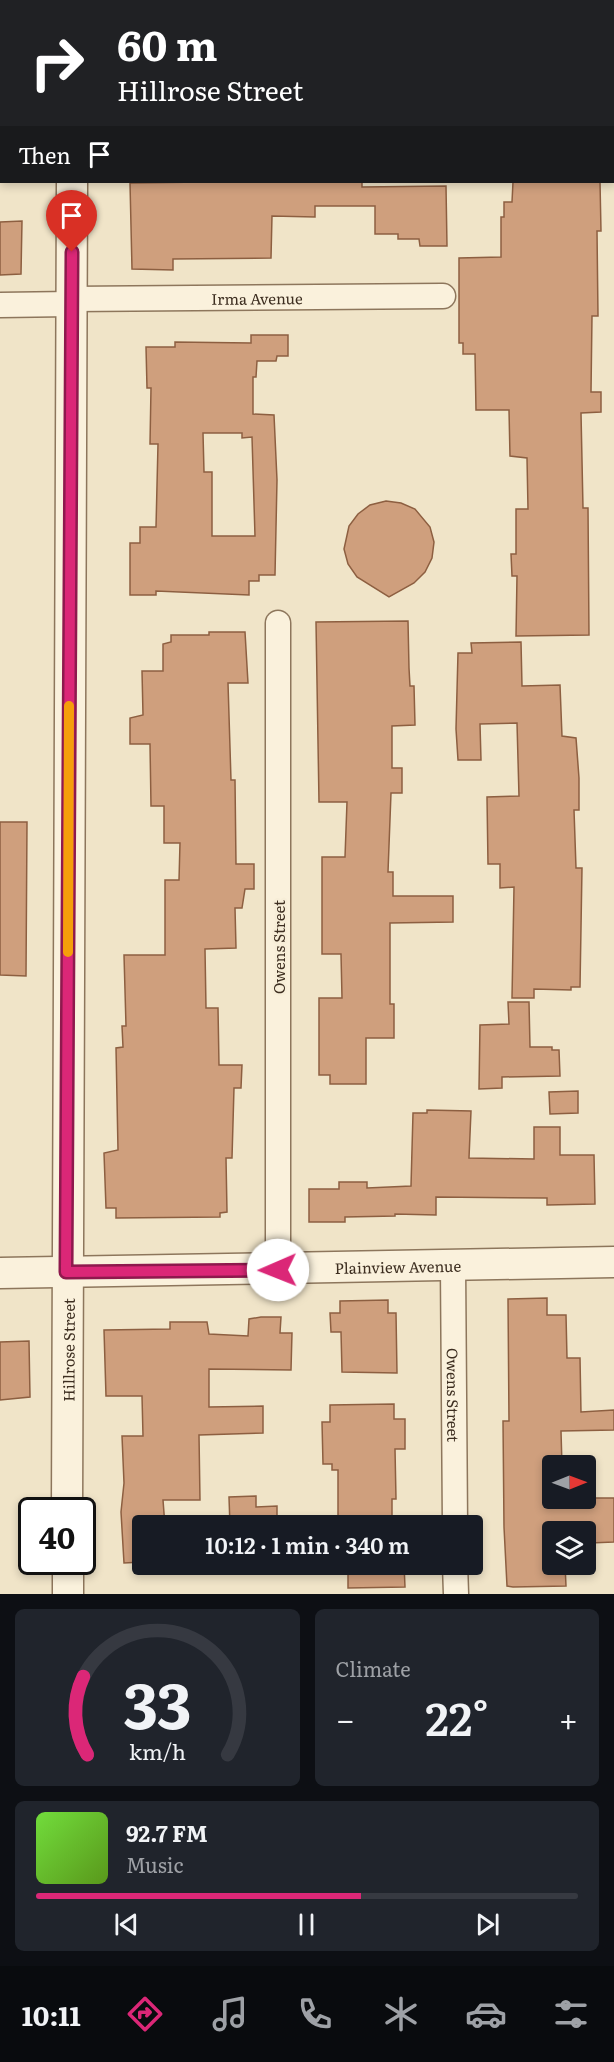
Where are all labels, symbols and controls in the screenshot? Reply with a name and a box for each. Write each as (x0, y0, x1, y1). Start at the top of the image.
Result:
text: 60 m (117, 12, 218, 74)
icon: right (18, 24, 96, 102)
text: Hillrose Street (117, 69, 303, 109)
text: Then (18, 138, 71, 171)
icon: arrive (83, 138, 116, 171)
pin (46, 190, 97, 252)
icon: arrive (55, 199, 88, 232)
street label: Irma Avenue (211, 286, 303, 309)
street label: Owens Street (267, 900, 290, 994)
position arrow (246, 1238, 310, 1302)
street label: Plainview Avenue (334, 1253, 462, 1279)
street label: Hillrose Street (56, 1298, 79, 1402)
street label: Owens Street (442, 1348, 466, 1442)
north arrow (542, 1455, 596, 1509)
map controls (542, 1455, 596, 1575)
speed limit sign: 40 (18, 1497, 96, 1575)
button: layers (542, 1521, 596, 1575)
text: 10:12 · 1 min · 340 m (205, 1528, 410, 1561)
text: Climate (336, 1653, 411, 1683)
text: 33 (123, 1656, 191, 1748)
text: 22° (425, 1683, 488, 1750)
text: − (336, 1693, 355, 1742)
text: + (559, 1693, 578, 1742)
text: km/h (129, 1735, 186, 1767)
text: 92.7 FM (126, 1816, 208, 1849)
text: Music (126, 1849, 183, 1879)
icon: previous (110, 1908, 143, 1941)
icon: pause (290, 1908, 323, 1941)
icon: next (471, 1908, 504, 1941)
icon: directions (124, 1993, 166, 2035)
icon: music (209, 1993, 251, 2035)
icon: phone (294, 1993, 336, 2035)
icon: climate (380, 1993, 422, 2035)
icon: car (465, 1993, 507, 2035)
icon: filters (550, 1993, 592, 2035)
text: 10:11 (22, 1994, 81, 2034)

